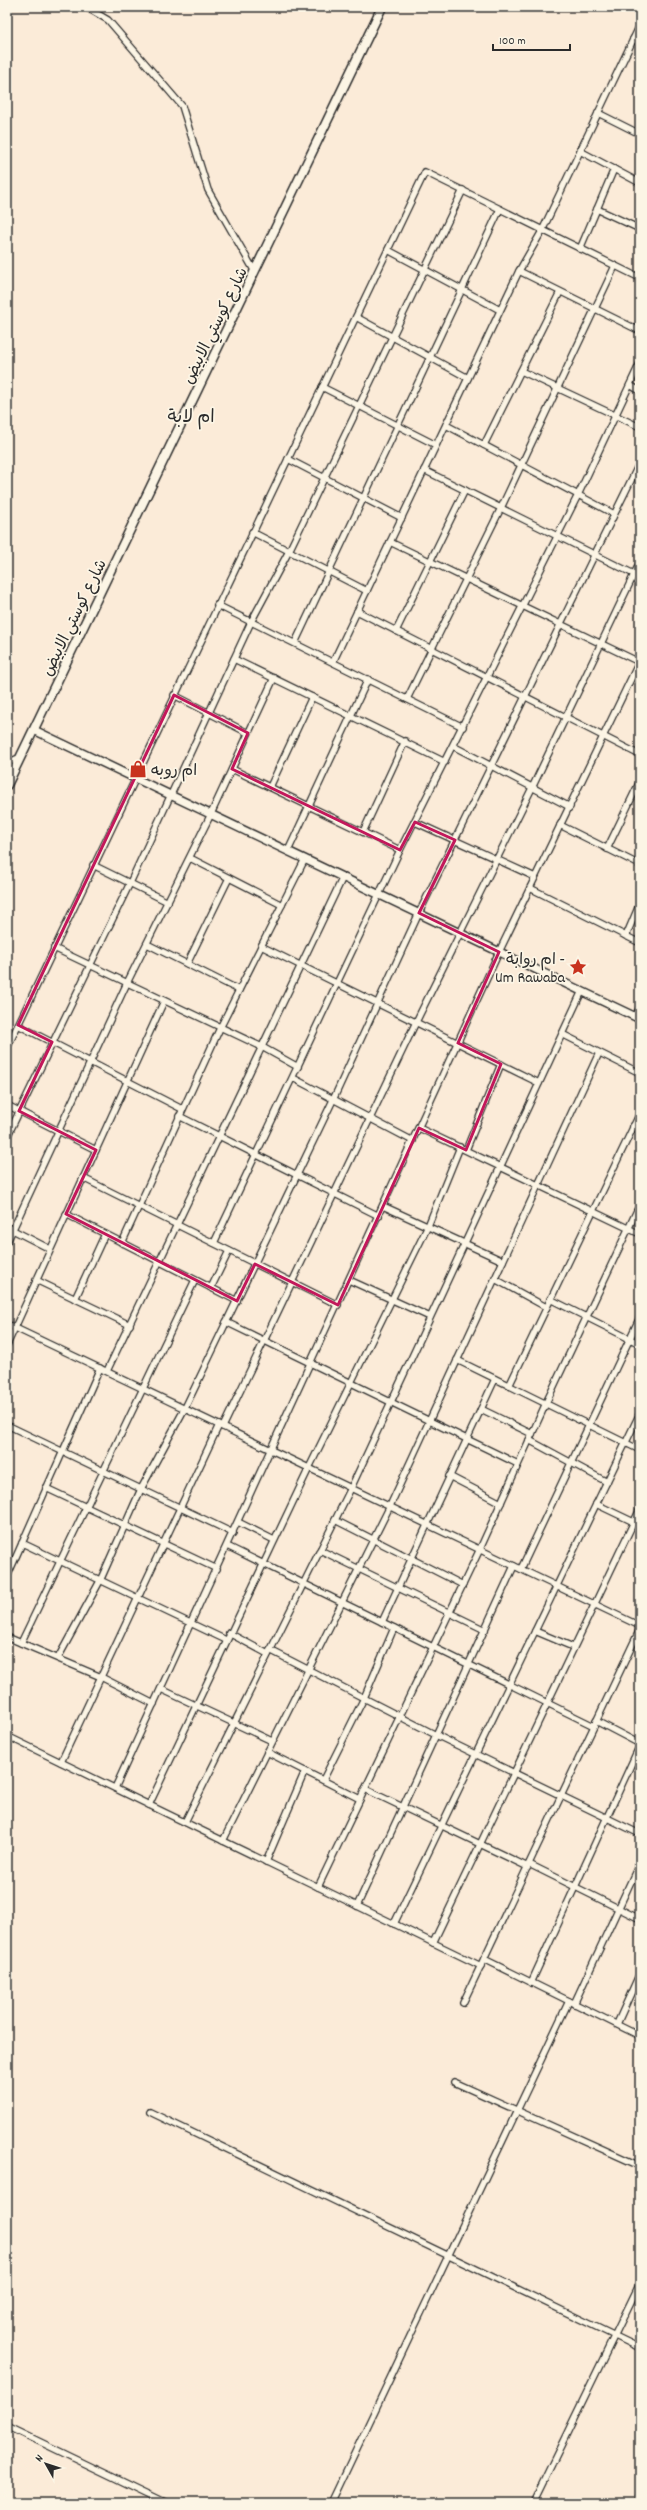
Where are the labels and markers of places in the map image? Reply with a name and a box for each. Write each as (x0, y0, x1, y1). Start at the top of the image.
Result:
shop icon: ام روبه (128, 759, 148, 779)
place label: ام روبه (151, 760, 197, 783)
place label: ام روابة - Um Rawaba (495, 949, 565, 990)
place icon: ام روابة - Um Rawaba (568, 957, 588, 977)

